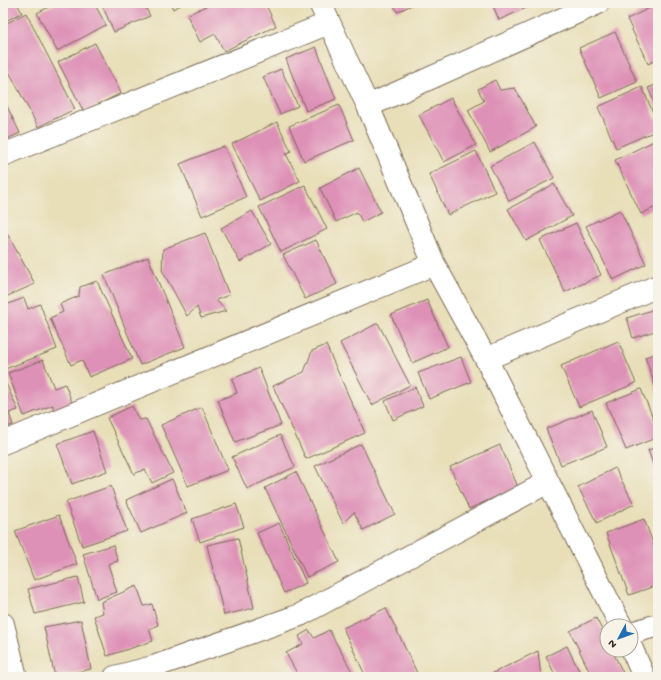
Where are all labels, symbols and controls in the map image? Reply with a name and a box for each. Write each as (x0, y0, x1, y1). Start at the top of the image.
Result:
north arrow (599, 618, 639, 658)
text: N (606, 637, 620, 650)

